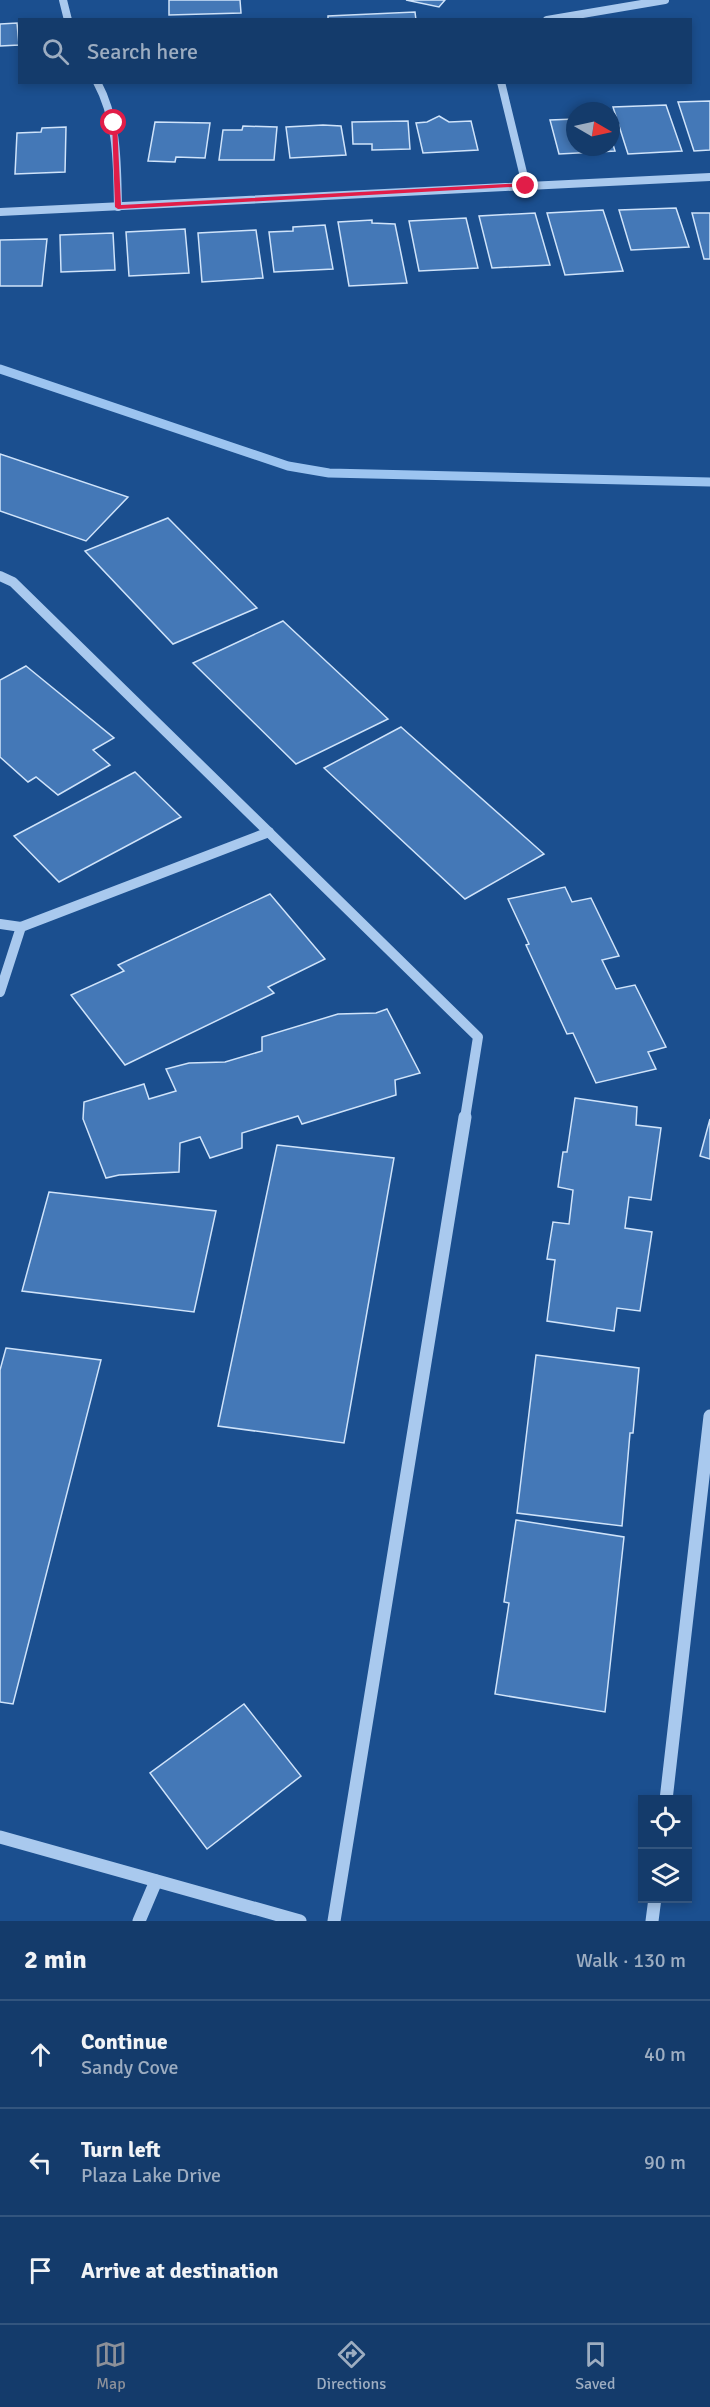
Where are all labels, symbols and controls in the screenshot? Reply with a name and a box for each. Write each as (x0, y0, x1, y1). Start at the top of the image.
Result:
search box (18, 18, 692, 84)
icon: search (39, 35, 72, 68)
text: Search here (87, 38, 198, 65)
north arrow (566, 102, 620, 156)
route start (100, 109, 126, 135)
route end (512, 172, 538, 198)
map controls (638, 1795, 692, 1903)
button: locate (638, 1795, 692, 1849)
button: layers (638, 1849, 692, 1903)
text: 2 min (24, 1944, 87, 1976)
text: Walk · 130 m (576, 1948, 686, 1973)
text: Continue (81, 2028, 168, 2055)
icon: ahead (24, 2038, 57, 2071)
text: 40 m (644, 2042, 686, 2067)
text: Sandy Cove (81, 2055, 179, 2080)
text: Turn left (81, 2136, 161, 2163)
icon: left (24, 2146, 57, 2179)
text: 90 m (644, 2150, 686, 2175)
text: Plaza Lake Drive (81, 2163, 221, 2188)
icon: arrive (24, 2254, 57, 2287)
text: Arrive at destination (81, 2257, 278, 2284)
tab: Map (94, 2338, 127, 2394)
tab: Directions (316, 2338, 386, 2394)
tab: Saved (575, 2338, 616, 2394)

